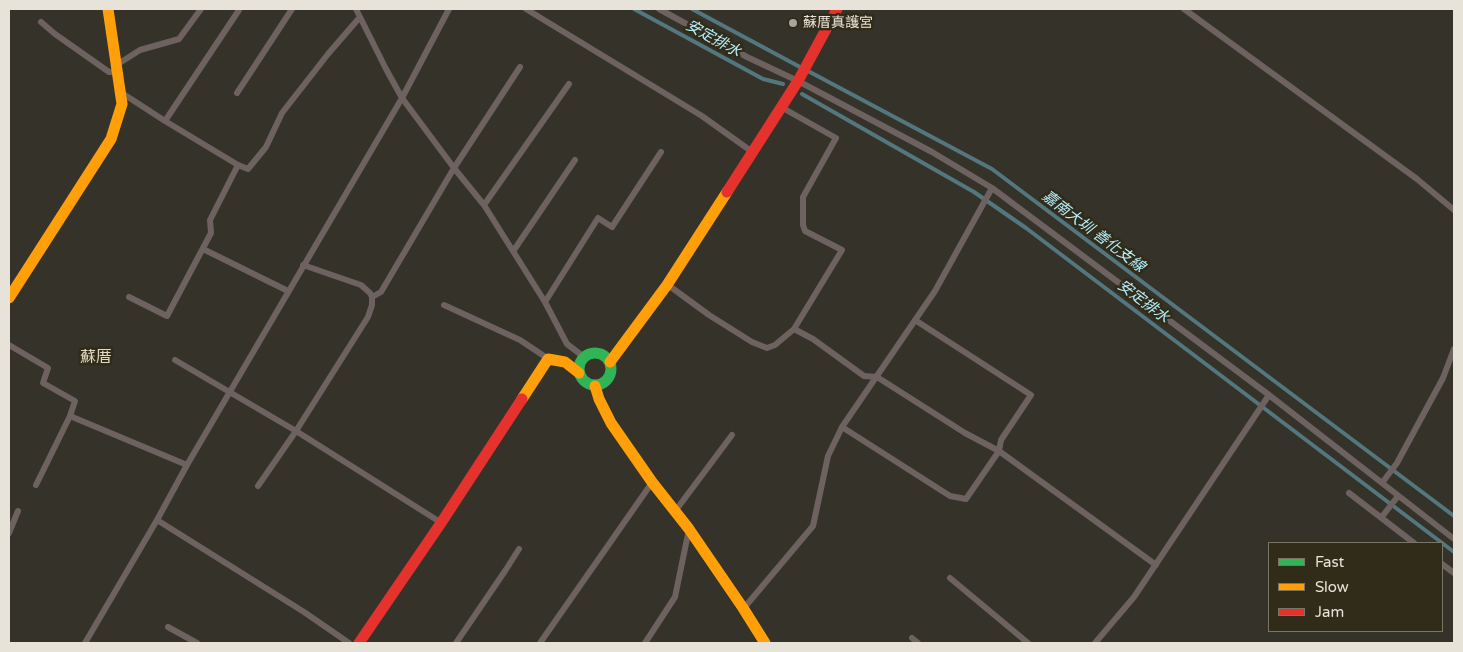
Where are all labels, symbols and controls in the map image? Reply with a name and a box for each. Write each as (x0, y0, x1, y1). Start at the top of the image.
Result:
place label: 蘇厝真護宮 (803, 15, 873, 31)
water label: 安定排水 (682, 17, 744, 61)
marker: 蘇厝真護宮 (787, 17, 799, 29)
water label: 嘉南大圳 善化支線 (1038, 188, 1148, 276)
water label: 安定排水 (1114, 277, 1172, 327)
district label: 蘇厝 (80, 348, 112, 368)
legend (1268, 542, 1443, 632)
text: Fast (1315, 553, 1344, 571)
text: Slow (1315, 578, 1349, 596)
text: Jam (1315, 603, 1344, 621)

